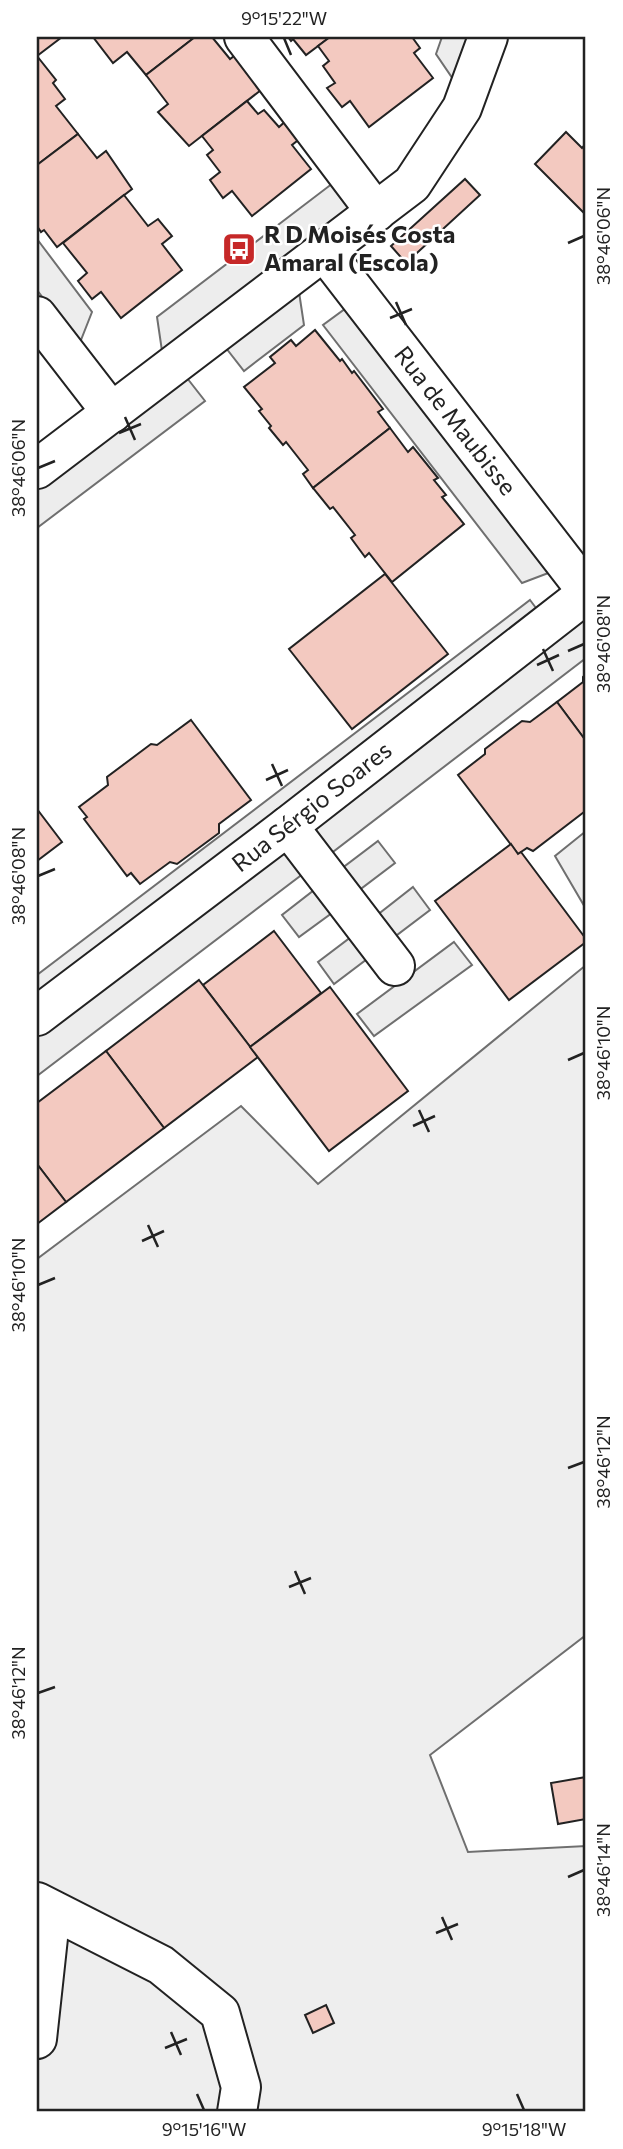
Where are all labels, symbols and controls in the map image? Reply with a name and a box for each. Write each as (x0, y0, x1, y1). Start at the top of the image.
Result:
text: 9°15'22"W (241, 7, 327, 29)
text: 38°46'06"N (592, 187, 614, 285)
place label: R D Moisés Costa Amaral (Escola) (264, 219, 455, 276)
bus stop icon: R D Moisés Costa Amaral (Escola) (220, 230, 258, 268)
street label: Rua de Maubisse (389, 340, 523, 500)
text: 38°46'06"N (7, 419, 29, 517)
text: 38°46'08"N (592, 595, 614, 693)
street label: Rua Sérgio Soares (225, 734, 397, 877)
text: 38°46'08"N (7, 827, 29, 925)
text: 38°46'10"N (592, 1006, 614, 1100)
text: 38°46'10"N (7, 1238, 29, 1332)
text: 38°46'12"N (592, 1416, 614, 1508)
text: 38°46'12"N (7, 1647, 29, 1739)
text: 38°46'14"N (592, 1823, 614, 1917)
text: 9°15'16"W (162, 2118, 246, 2140)
text: 9°15'18"W (482, 2118, 566, 2140)

